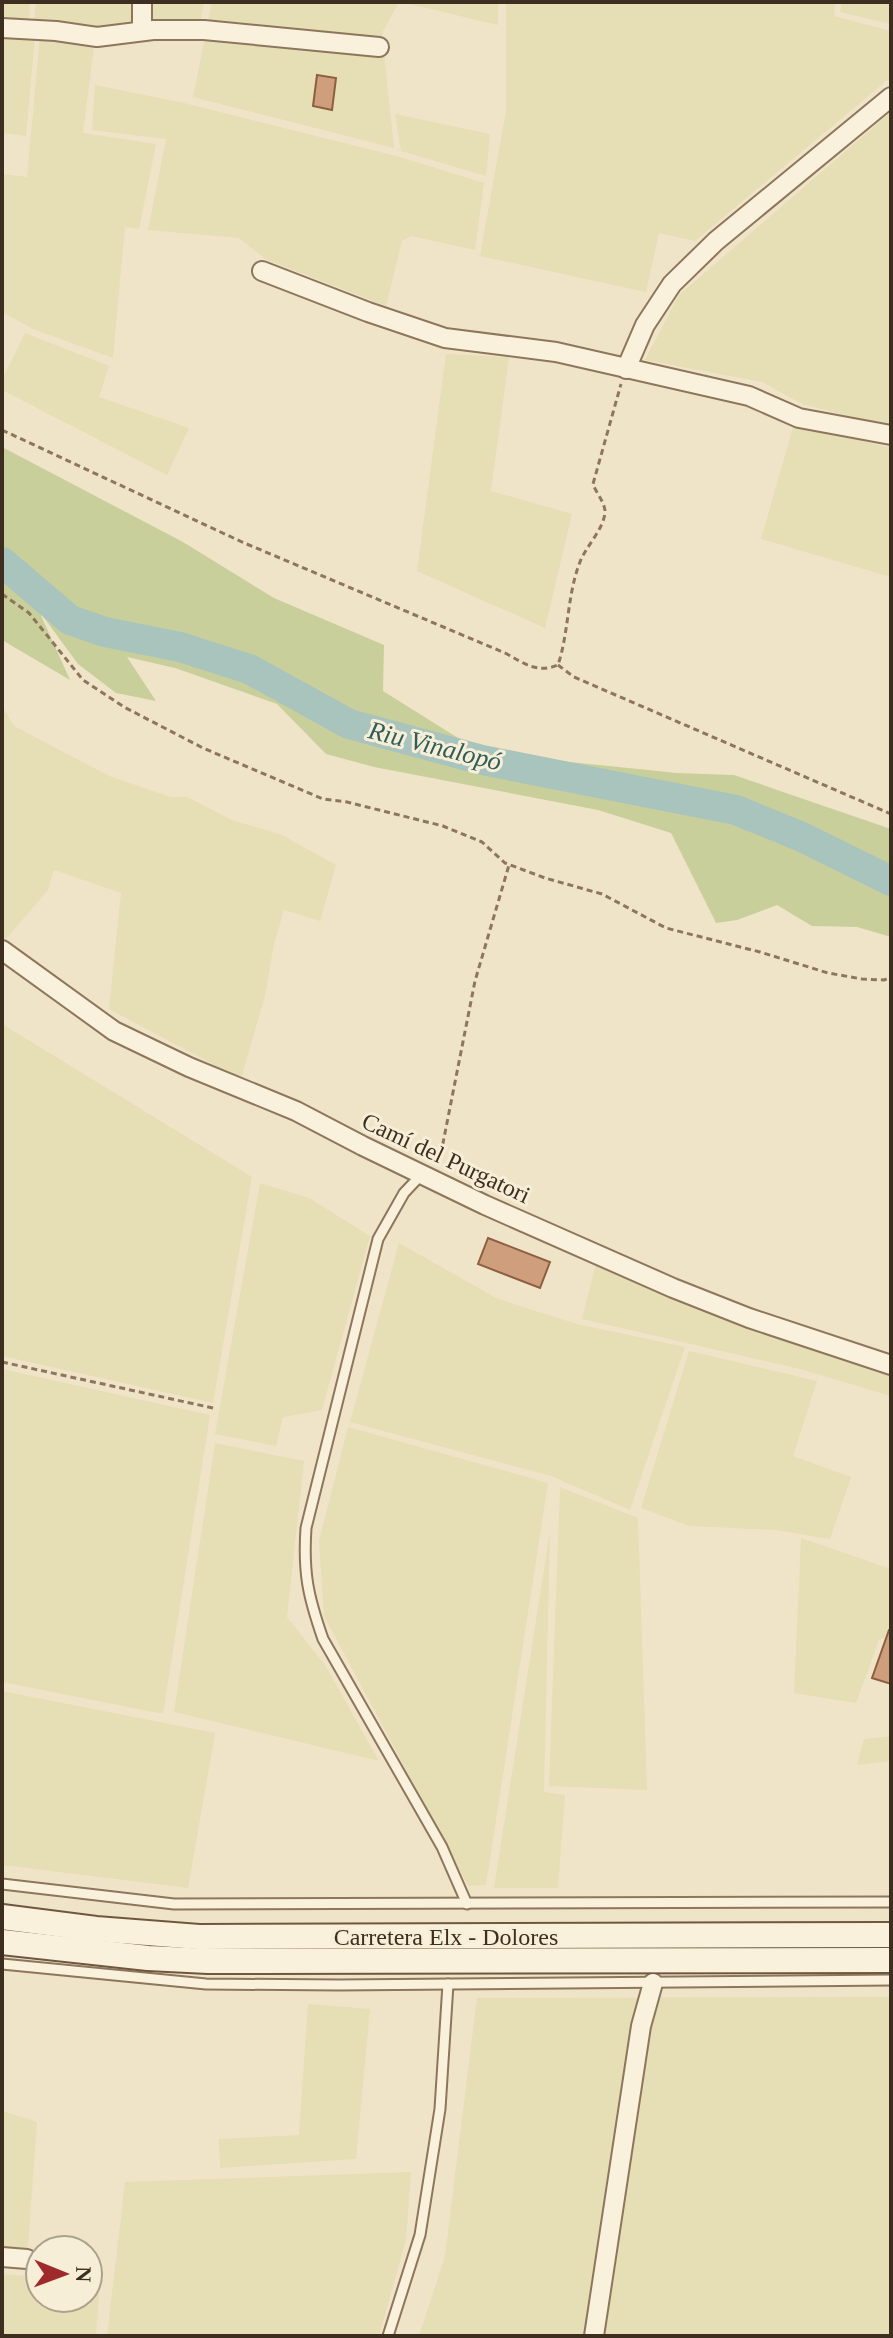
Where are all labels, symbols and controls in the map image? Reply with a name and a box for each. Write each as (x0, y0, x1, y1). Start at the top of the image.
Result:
water label: Riu Vinalopó (365, 715, 504, 777)
street label: Camí del Purgatori (358, 1108, 534, 1208)
street label: Carretera Elx - Dolores (334, 1924, 558, 1950)
north arrow (24, 2234, 104, 2314)
text: N (71, 2266, 96, 2283)

